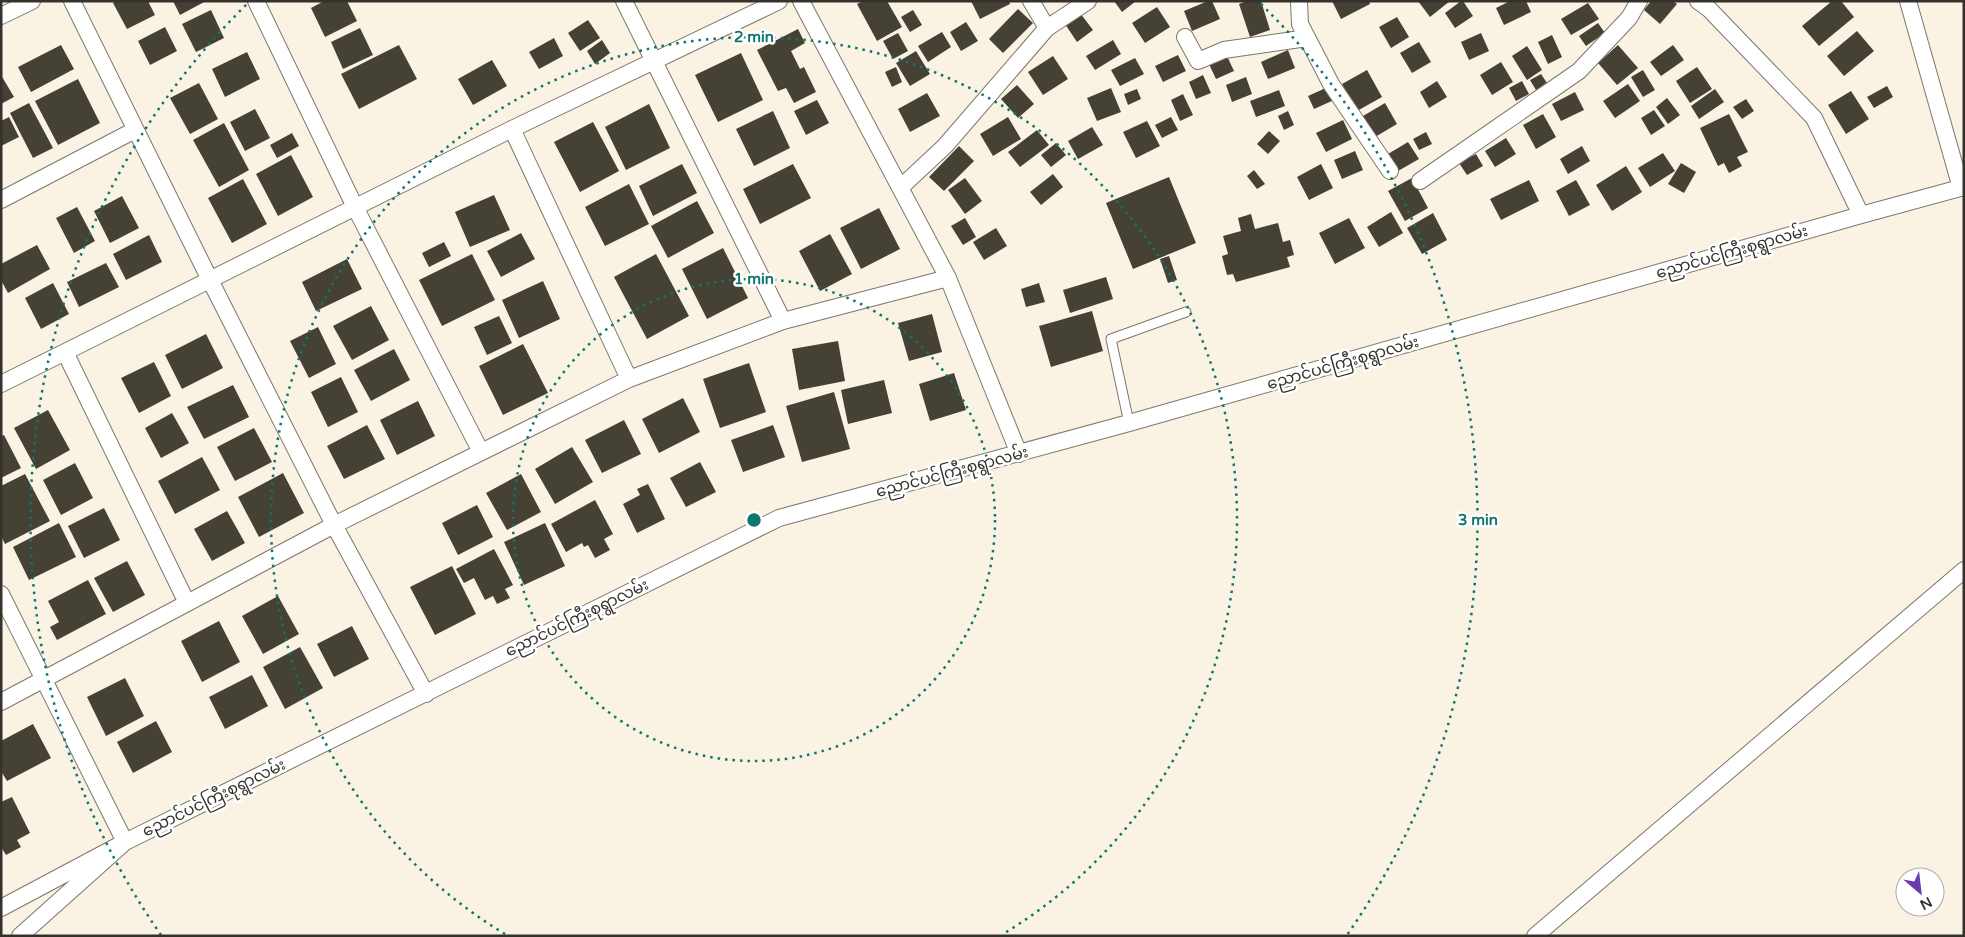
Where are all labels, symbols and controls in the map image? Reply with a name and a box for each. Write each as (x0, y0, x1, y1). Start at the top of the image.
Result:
text: 2 min (734, 28, 774, 46)
street label: ညောင်ပင်ကြီးစုရွာလမ်း (1653, 219, 1811, 287)
text: 1 min (734, 270, 774, 288)
street label: ညောင်ပင်ကြီးစုရွာလမ်း (1264, 330, 1422, 398)
street label: ညောင်ပင်ကြီးစုရွာလမ်း (873, 440, 1032, 506)
centre of rings (745, 511, 763, 529)
text: 3 min (1458, 511, 1498, 529)
street label: ညောင်ပင်ကြီးစုရွာလမ်း (501, 573, 654, 665)
street label: ညောင်ပင်ကြီးစုရွာလမ်း (138, 753, 291, 845)
north arrow (1895, 867, 1945, 917)
text: N (1917, 893, 1935, 913)

